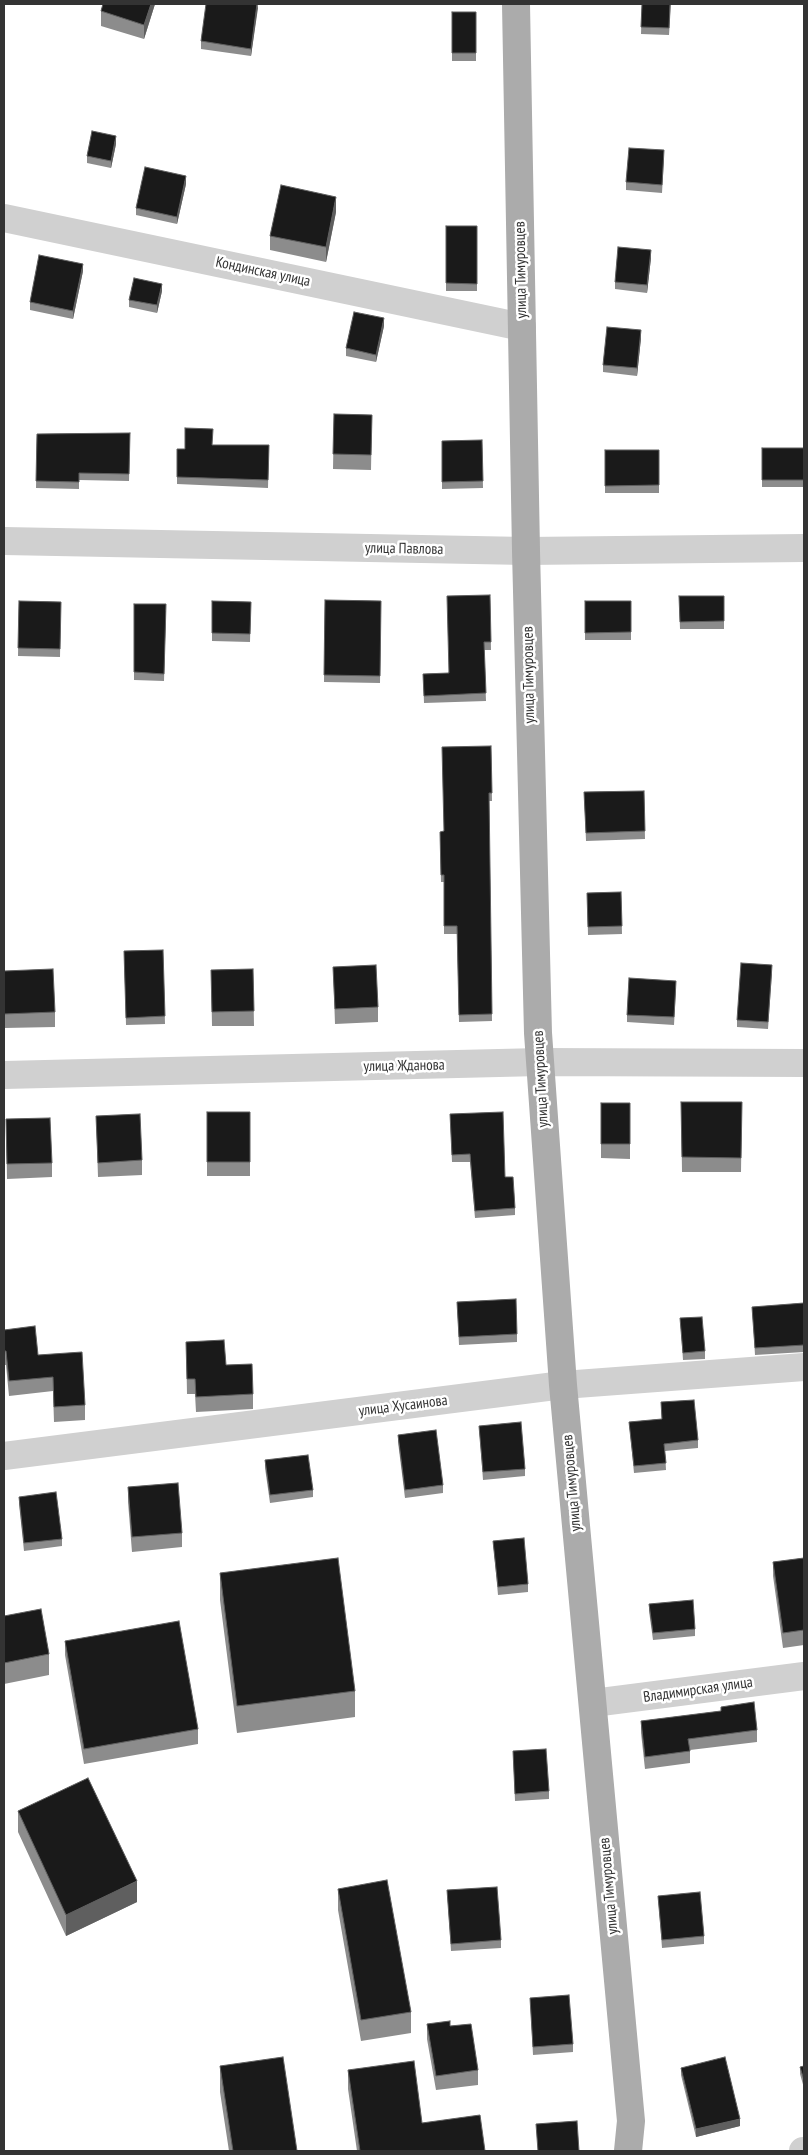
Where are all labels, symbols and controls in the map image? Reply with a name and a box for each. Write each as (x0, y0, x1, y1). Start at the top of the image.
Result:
street label: улица Тимуровцев (511, 221, 531, 319)
street label: Кондинская улица (214, 253, 312, 291)
street label: улица Павлова (365, 539, 443, 559)
street label: улица Тимуровцев (519, 626, 539, 724)
street label: улица Тимуровцев (529, 1030, 553, 1128)
street label: улица Жданова (363, 1056, 445, 1076)
street label: улица Хусаинова (358, 1392, 448, 1420)
street label: улица Тимуровцев (559, 1434, 585, 1532)
street label: Владимирская улица (642, 1673, 754, 1707)
street label: улица Тимуровцев (596, 1837, 622, 1935)

